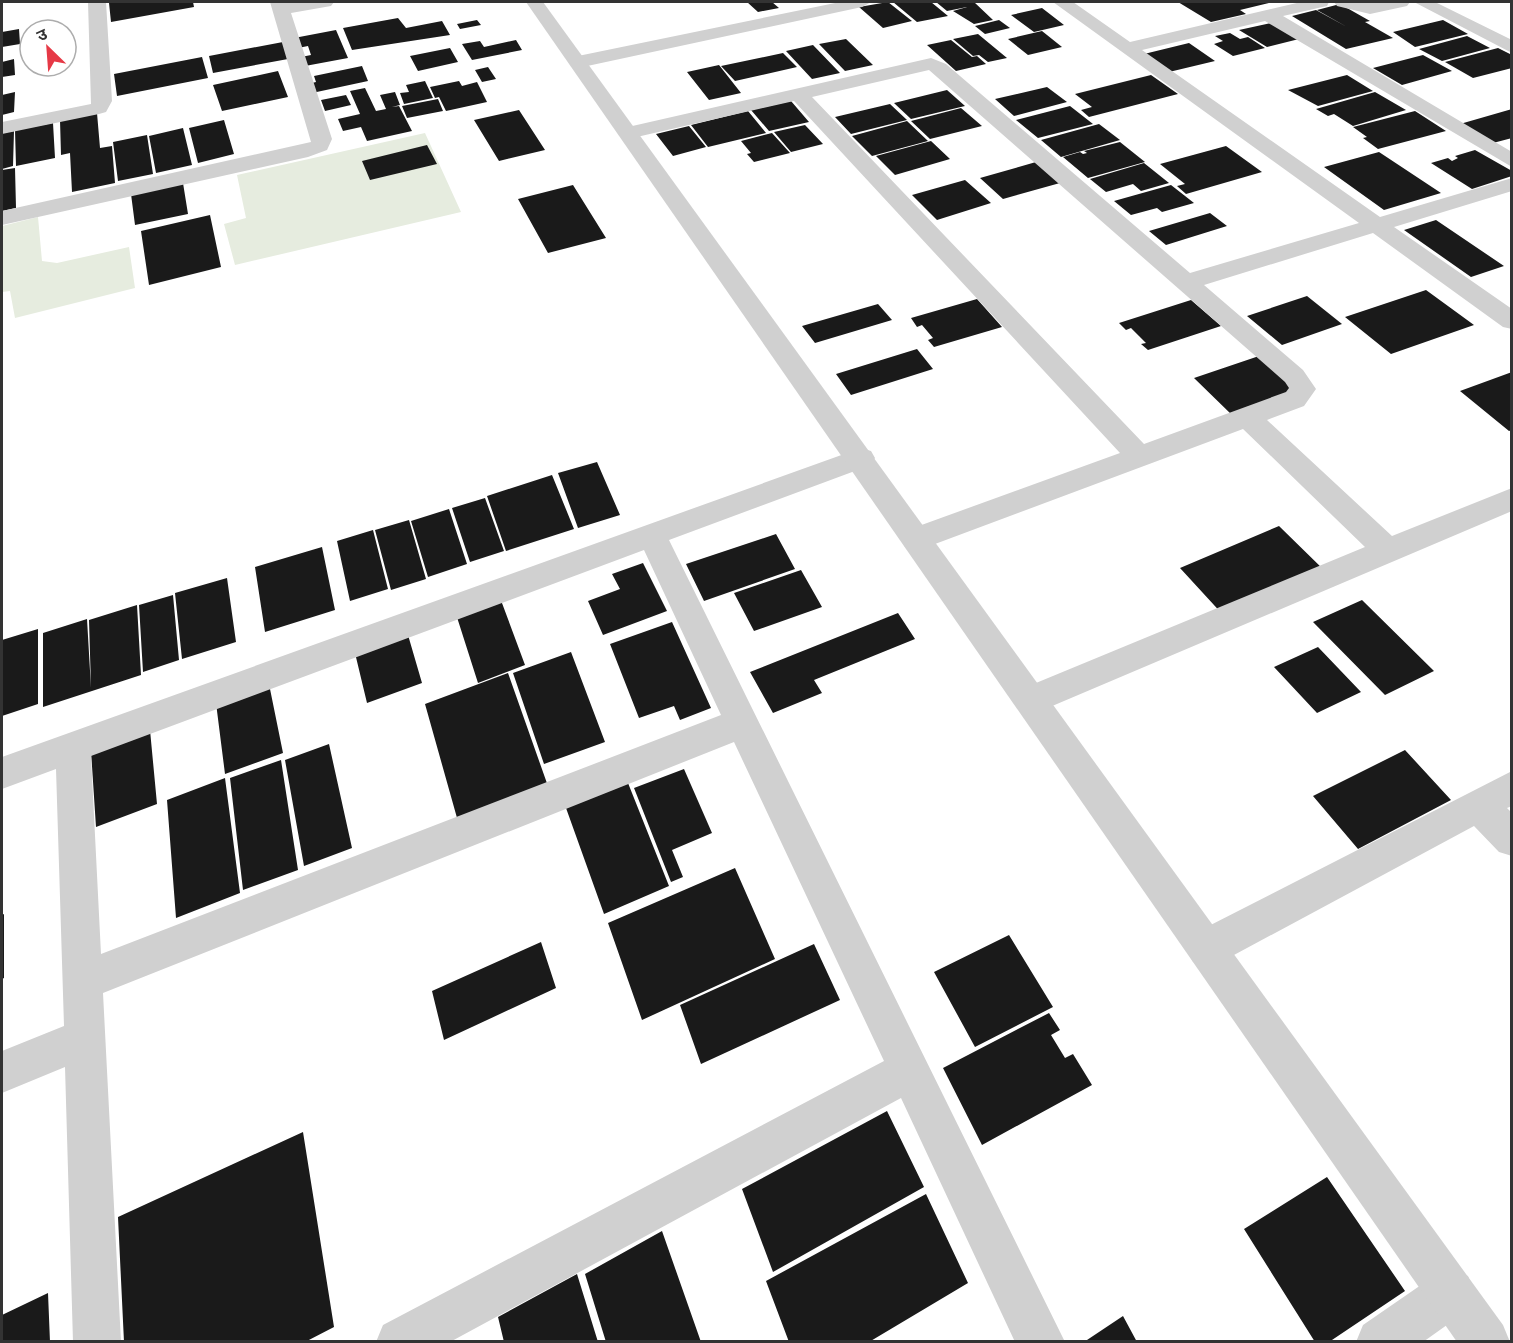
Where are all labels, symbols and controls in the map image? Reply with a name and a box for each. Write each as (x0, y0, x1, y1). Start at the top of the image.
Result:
north arrow (18, 18, 78, 78)
text: उ (34, 24, 51, 45)

